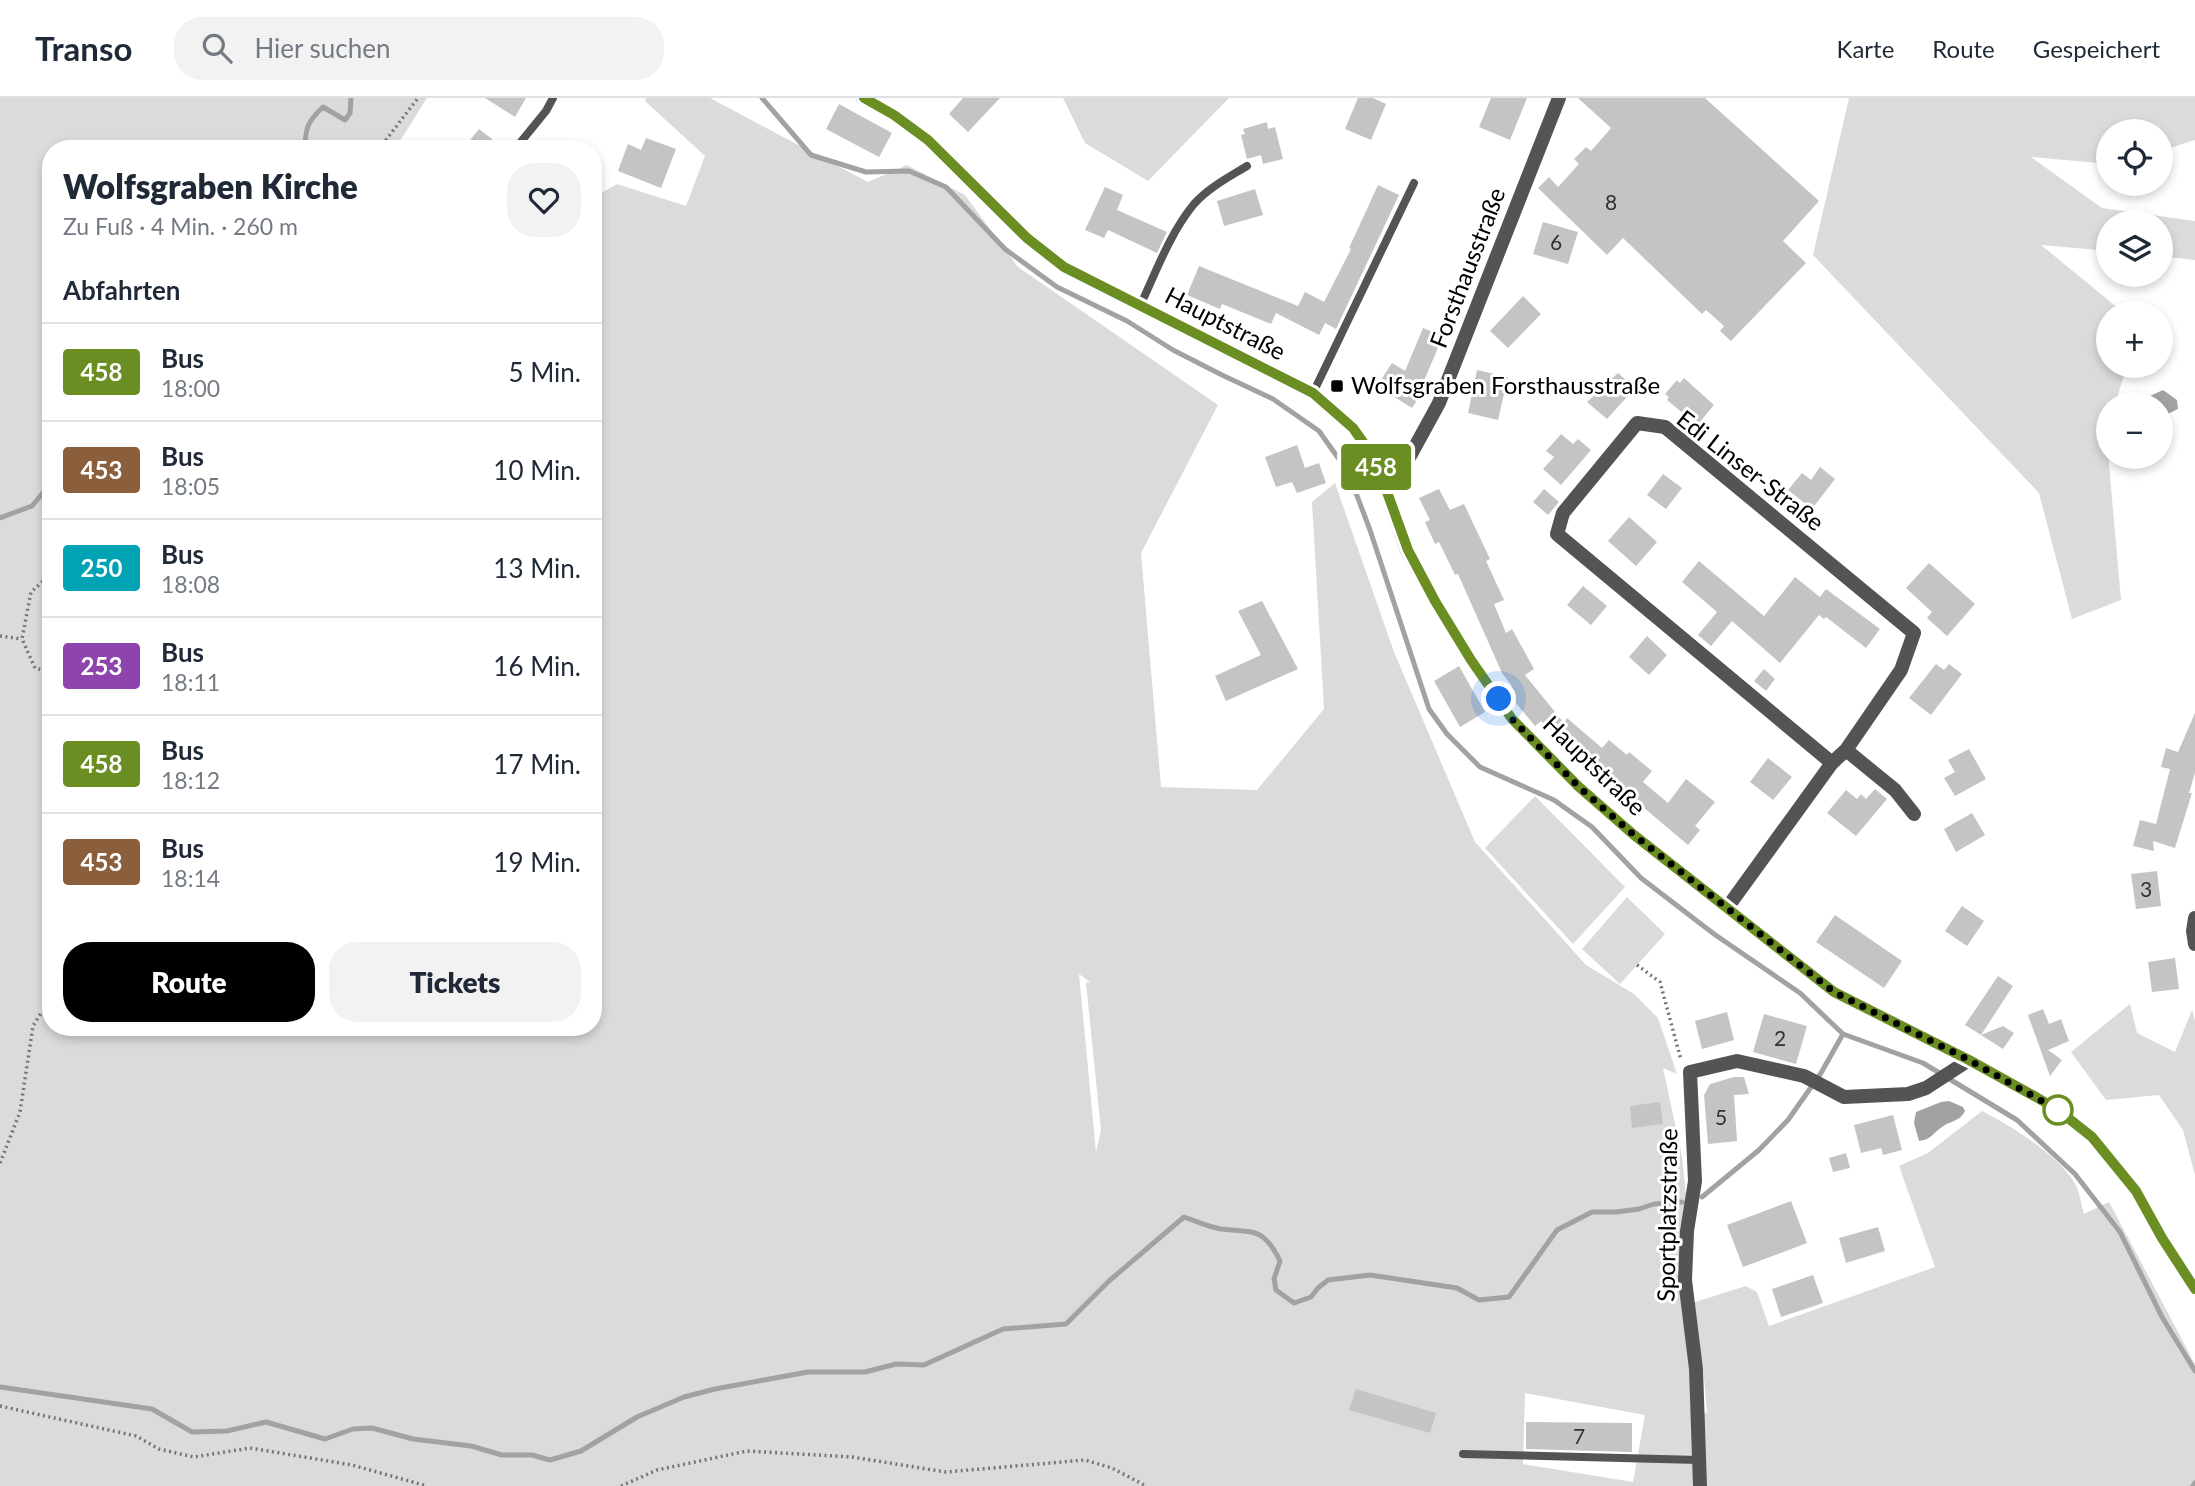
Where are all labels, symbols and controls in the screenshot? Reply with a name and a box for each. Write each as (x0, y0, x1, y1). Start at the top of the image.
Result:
search box (174, 17, 664, 80)
text: Transo (35, 28, 132, 68)
icon: search (198, 29, 236, 67)
text: Hier suchen (254, 32, 391, 64)
text: Karte (1837, 34, 1894, 63)
text: Route (1932, 34, 1995, 63)
text: Gespeichert (2033, 34, 2160, 63)
map controls (2096, 119, 2173, 469)
button: locate (2096, 119, 2173, 196)
button: heart (507, 163, 581, 237)
text: Wolfsgraben Kirche (63, 166, 358, 206)
street label: Forsthausstraße (1423, 183, 1510, 352)
house number: 8 (1605, 189, 1617, 214)
button: layers (2096, 210, 2173, 287)
text: Zu Fuß · 4 Min. · 260 m (63, 212, 298, 240)
house number: 6 (1550, 229, 1562, 254)
text: Abfahrten (63, 274, 181, 306)
street label: Hauptstraße (1161, 280, 1291, 365)
button: + (2096, 301, 2173, 378)
text: Bus (161, 342, 204, 374)
text: 5 Min. (508, 356, 581, 388)
text: 458 (81, 357, 122, 386)
place label: Wolfsgraben Forsthausstraße (1351, 370, 1660, 399)
text: 18:00 (161, 374, 220, 402)
marker: Wolfsgraben Forsthausstraße (1329, 378, 1345, 394)
button: − (2096, 392, 2173, 469)
street label: Edi Linser-Straße (1672, 403, 1830, 536)
text: Bus (161, 440, 204, 472)
line badge: 458 (1336, 444, 1416, 490)
text: 458 (1355, 452, 1397, 481)
text: 10 Min. (493, 454, 581, 486)
text: 453 (81, 455, 122, 484)
text: 18:05 (161, 472, 220, 500)
text: Bus (161, 538, 204, 570)
text: 13 Min. (493, 552, 581, 584)
text: 250 (81, 553, 122, 582)
text: 18:08 (161, 570, 220, 598)
text: Bus (161, 636, 204, 668)
text: 16 Min. (493, 650, 581, 682)
text: 253 (81, 651, 122, 680)
text: 18:11 (161, 668, 220, 696)
your location (1481, 681, 1516, 716)
street label: Hauptstraße (1538, 709, 1652, 821)
text: Bus (161, 734, 204, 766)
text: 17 Min. (493, 748, 581, 780)
text: 458 (81, 749, 122, 778)
text: 18:12 (161, 766, 220, 794)
text: Bus (161, 832, 204, 864)
text: 19 Min. (493, 846, 581, 878)
text: 453 (81, 847, 122, 876)
text: 18:14 (161, 864, 220, 892)
house number: 3 (2140, 876, 2152, 901)
button: Route (63, 942, 315, 1022)
button: Tickets (329, 942, 581, 1022)
house number: 2 (1774, 1025, 1786, 1050)
unlabelled marker (2043, 1095, 2073, 1125)
house number: 5 (1715, 1104, 1727, 1129)
street label: Sportplatzstraße (1650, 1128, 1683, 1302)
house number: 7 (1573, 1423, 1585, 1448)

